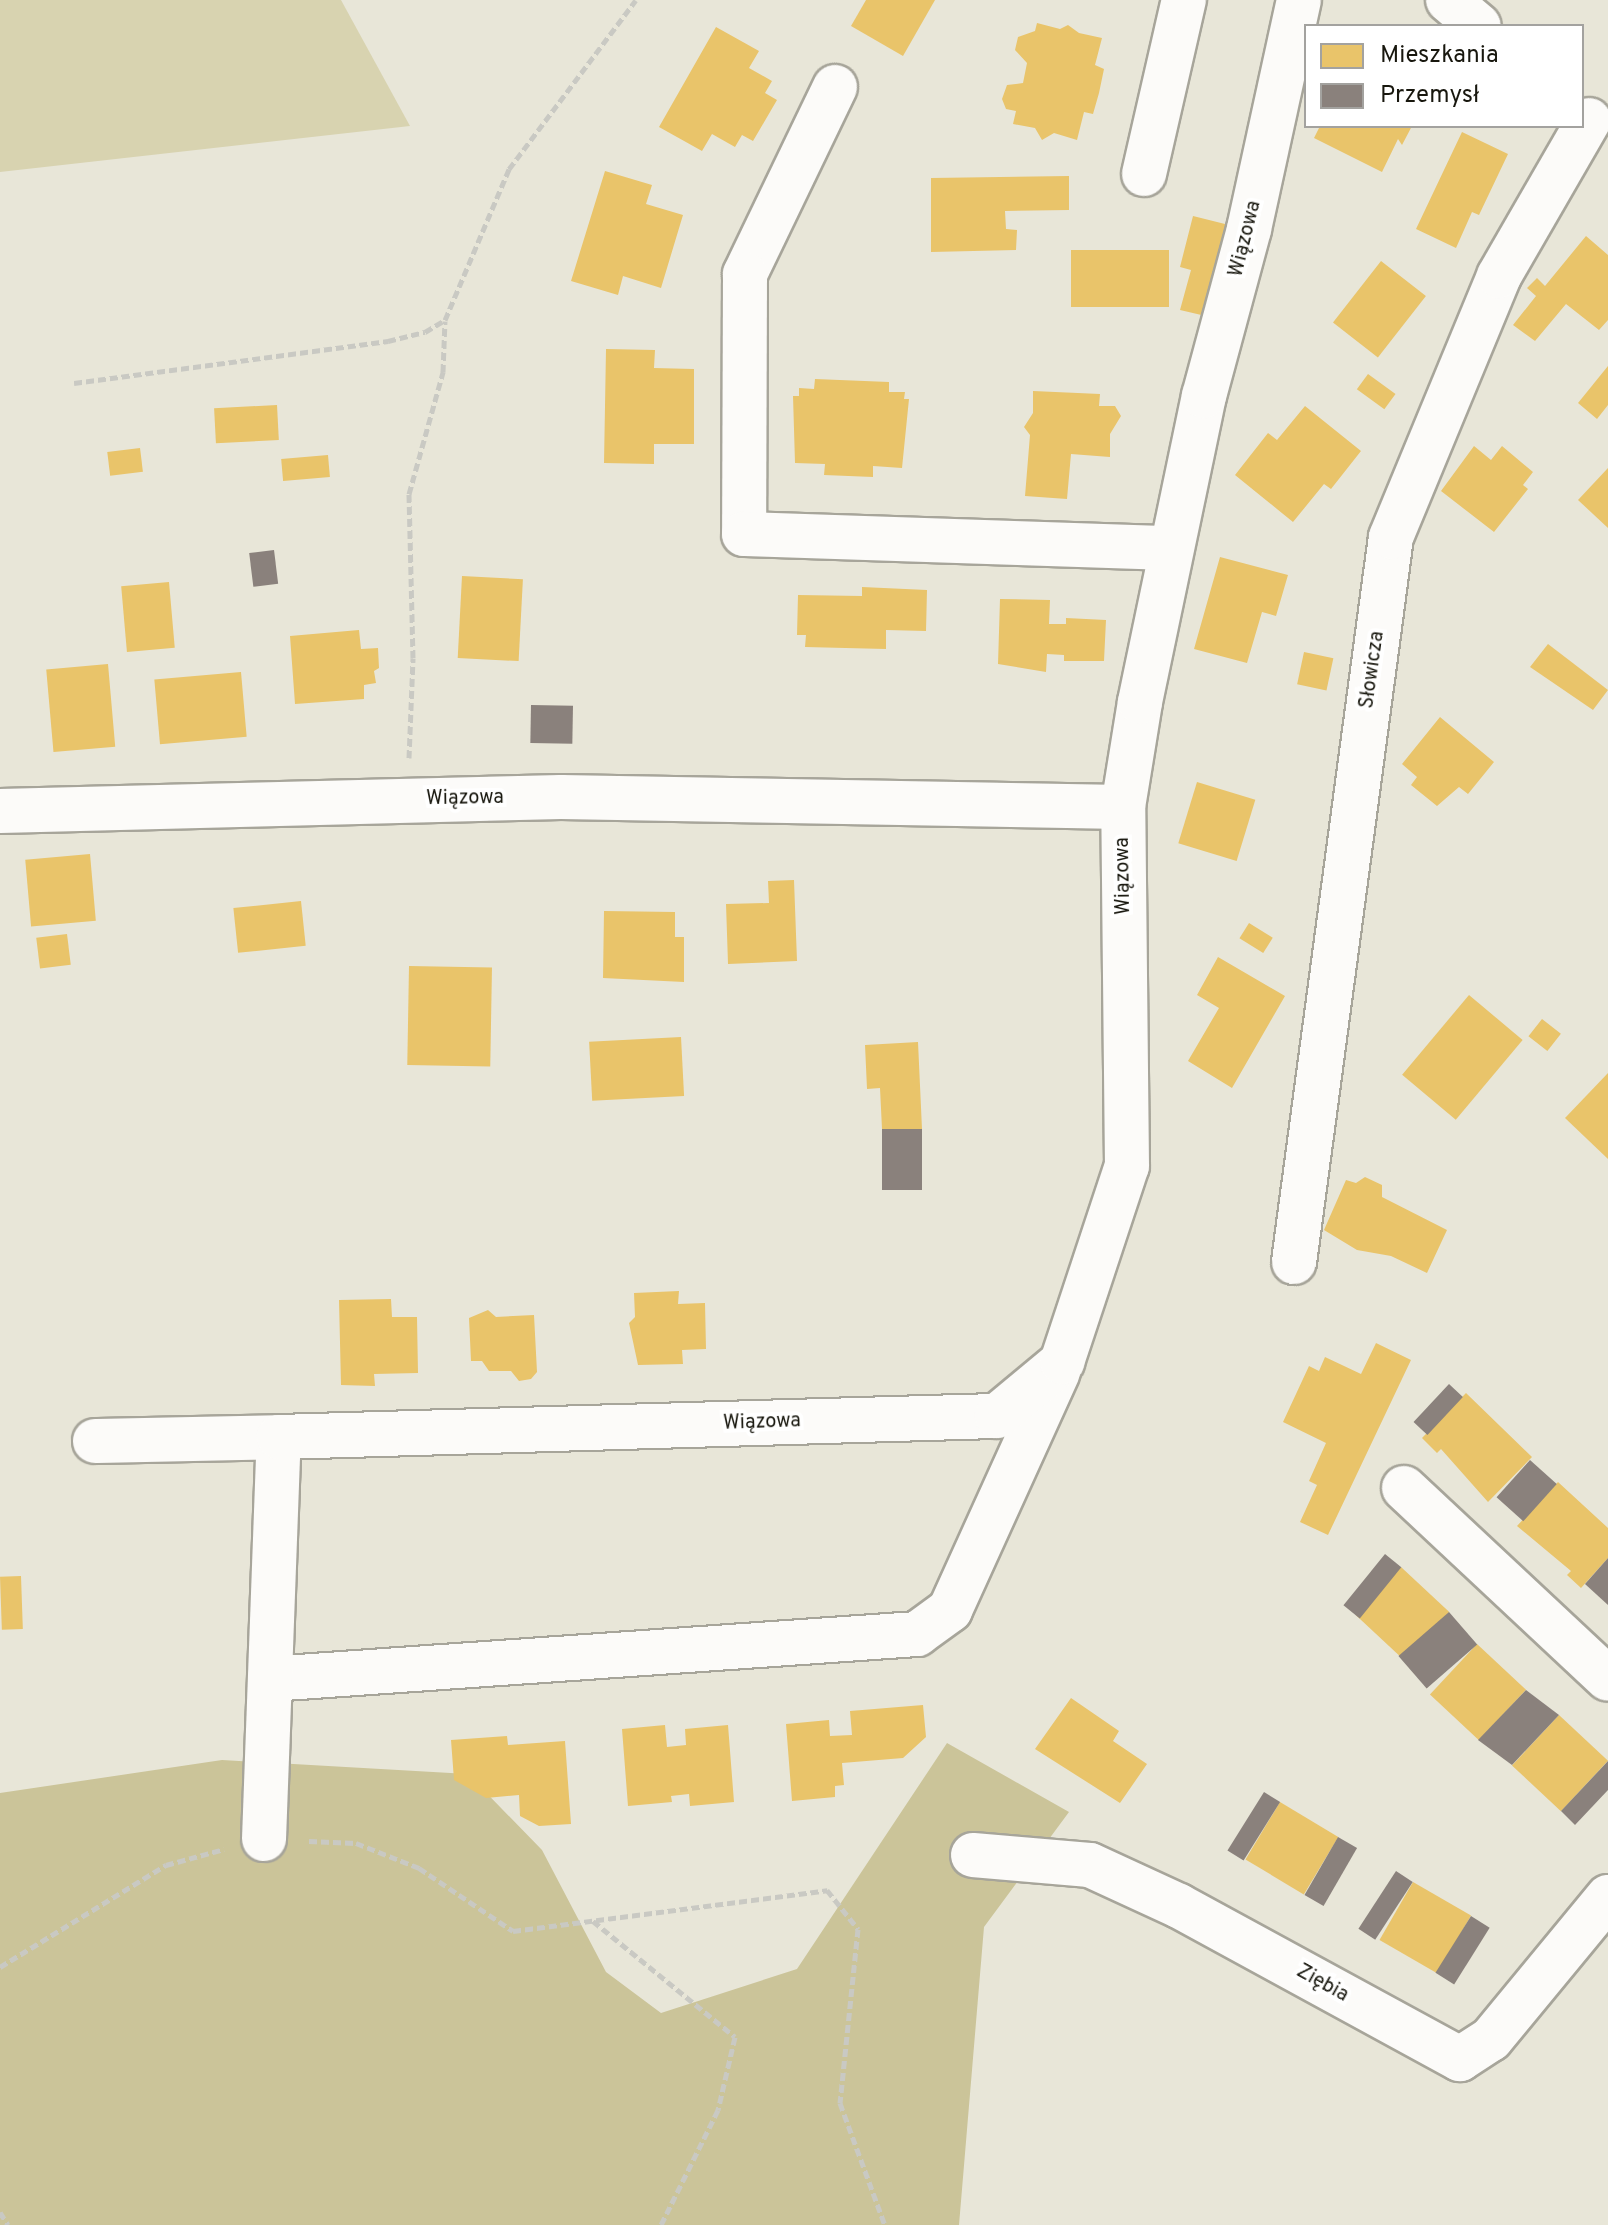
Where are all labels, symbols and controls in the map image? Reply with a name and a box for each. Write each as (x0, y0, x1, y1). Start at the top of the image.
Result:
legend (1304, 24, 1584, 128)
text: Mieszkania (1380, 41, 1499, 71)
text: Przemysł (1380, 81, 1479, 111)
street label: Wiązowa (1225, 198, 1267, 280)
street label: Słowicza (1356, 630, 1390, 710)
street label: Wiązowa (426, 786, 504, 812)
street label: Wiązowa (1111, 837, 1137, 915)
street label: Wiązowa (723, 1410, 801, 1436)
street label: Ziębia (1292, 1960, 1352, 2008)

